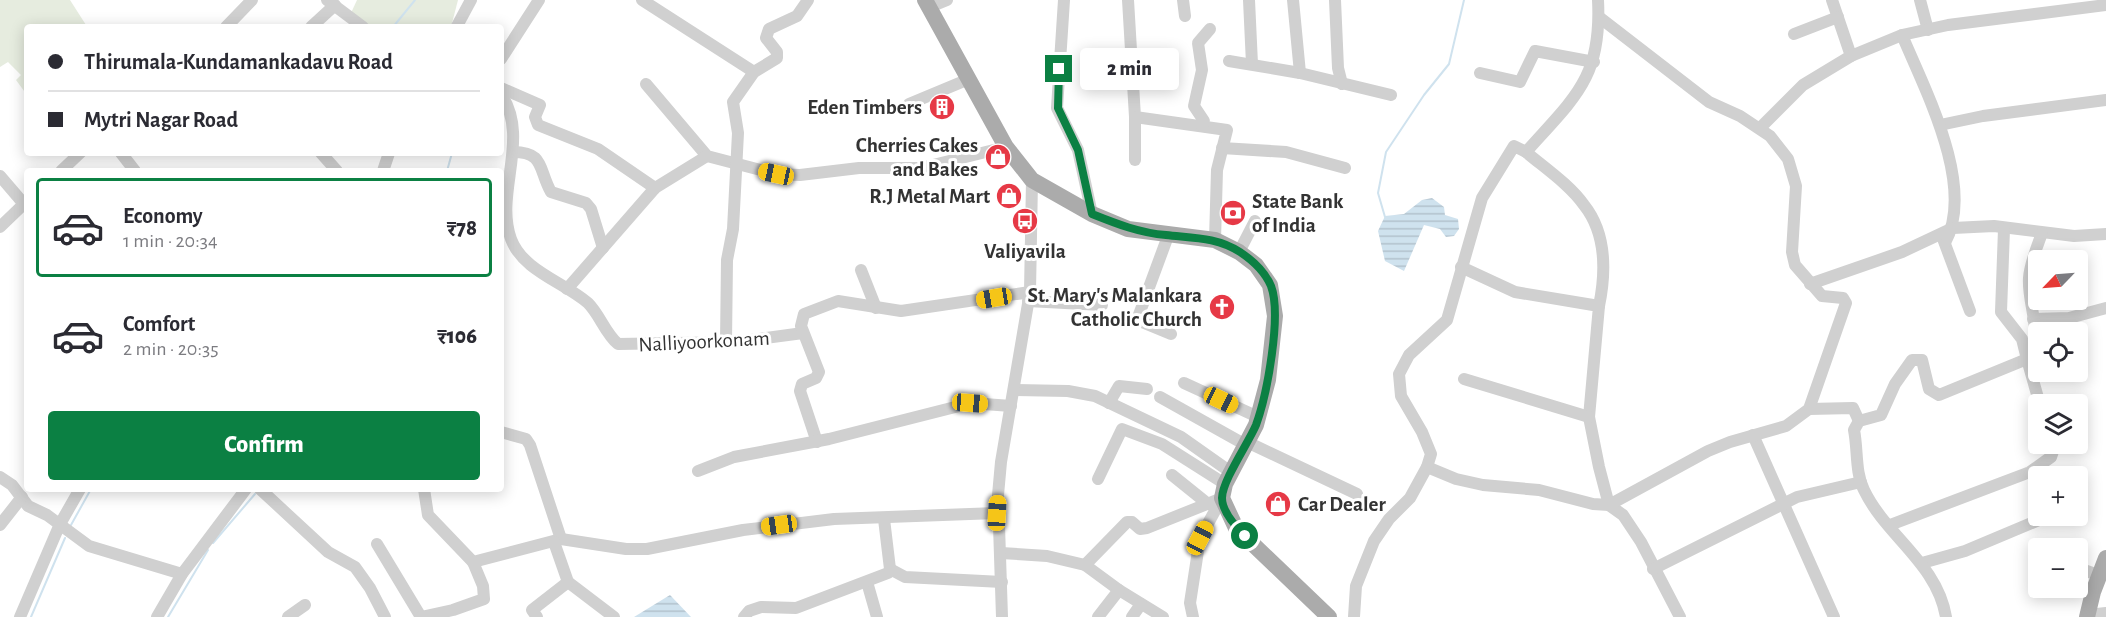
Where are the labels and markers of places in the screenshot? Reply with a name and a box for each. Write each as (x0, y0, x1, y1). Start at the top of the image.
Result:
building icon: Eden Timbers (927, 92, 957, 122)
place label: Eden Timbers (807, 97, 922, 118)
place label: Cherries Cakes and Bakes (856, 135, 978, 180)
shop icon: Cherries Cakes and Bakes (983, 142, 1013, 172)
shop icon: R.J Metal Mart (994, 181, 1024, 211)
place label: R.J Metal Mart (869, 186, 990, 207)
place label: State Bank of India (1252, 191, 1344, 236)
bank icon: State Bank of India (1218, 198, 1248, 228)
bus stop icon: Valiyavila (1010, 206, 1040, 236)
place label: Valiyavila (984, 241, 1066, 262)
place label: St. Mary's Malankara Catholic Church (1028, 285, 1202, 330)
church icon: St. Mary's Malankara Catholic Church (1207, 292, 1237, 322)
shop icon: Car Dealer (1263, 489, 1293, 519)
place label: Car Dealer (1298, 494, 1386, 515)

